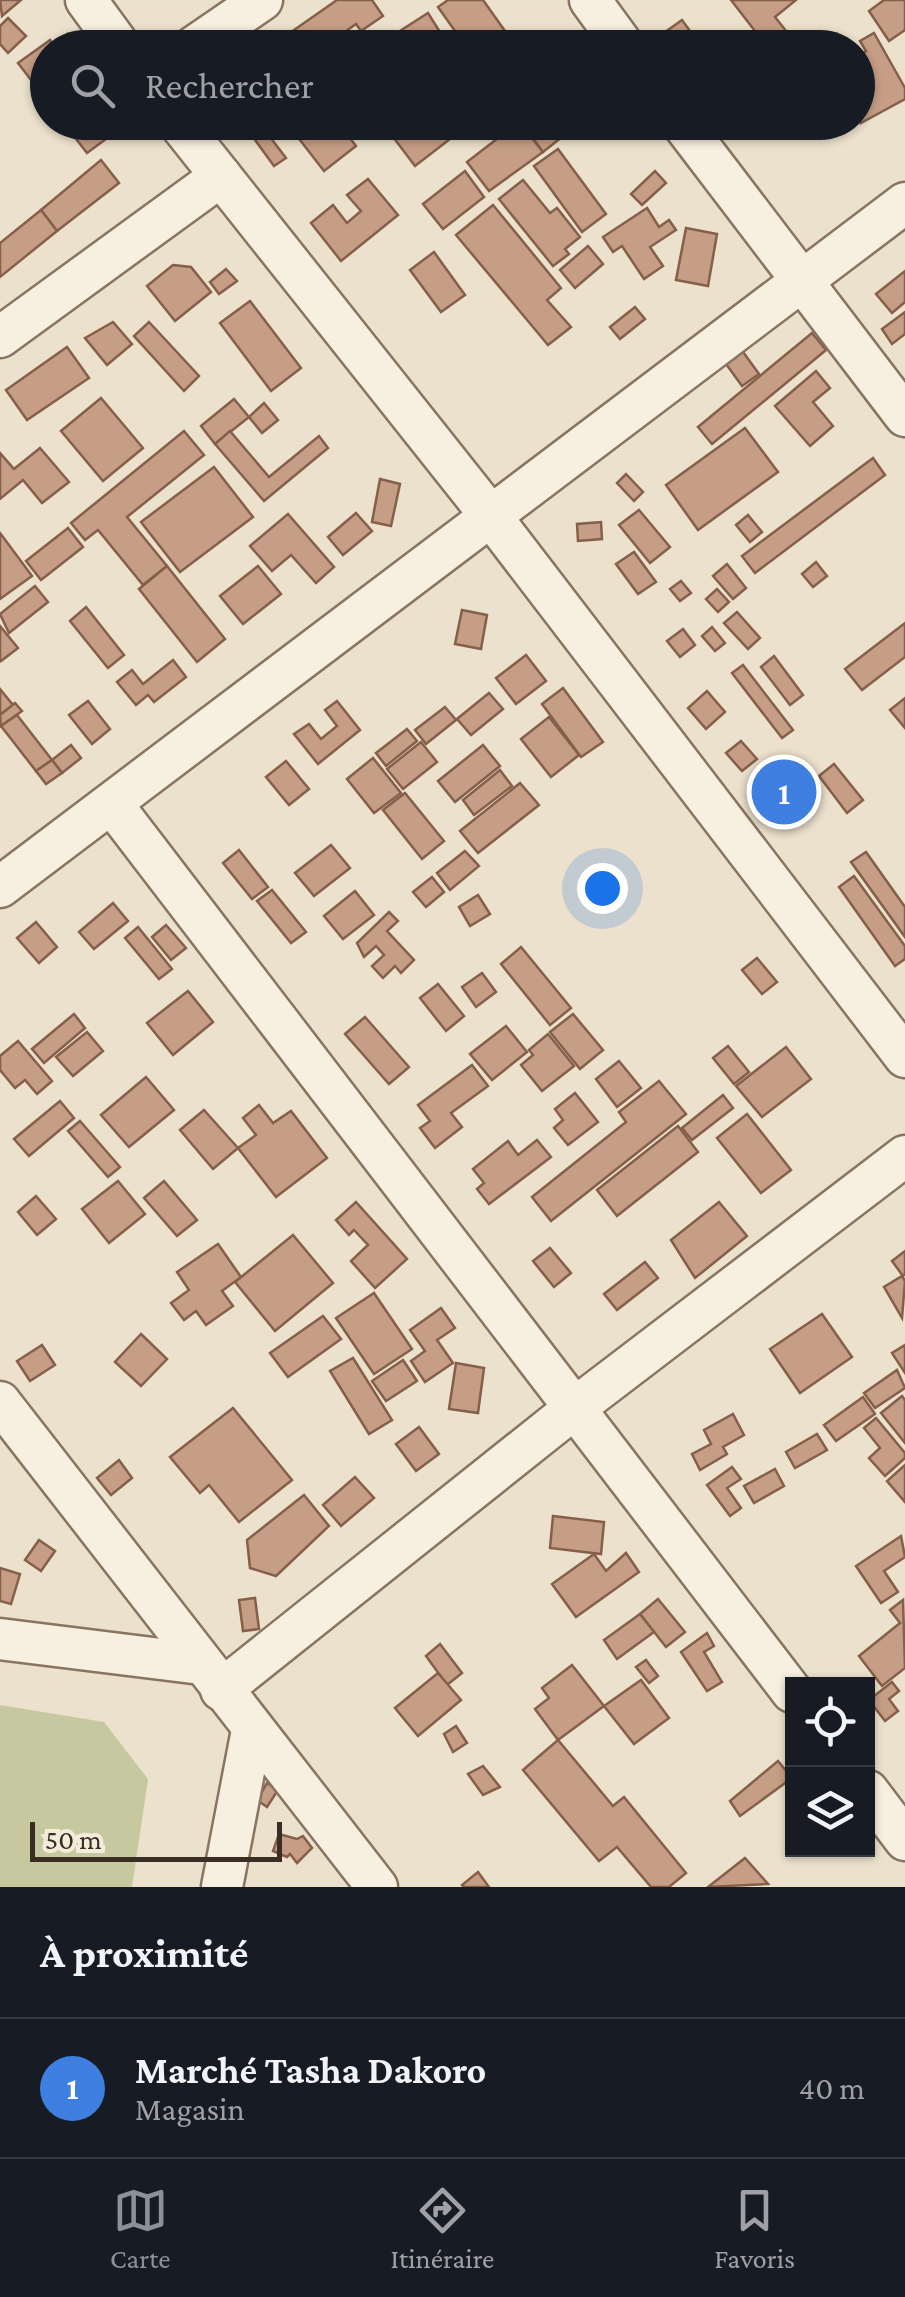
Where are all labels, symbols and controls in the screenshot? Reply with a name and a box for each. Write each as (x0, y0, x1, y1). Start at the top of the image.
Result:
search box (30, 30, 875, 140)
icon: search (65, 58, 120, 113)
text: Rechercher (145, 64, 314, 106)
pin: 1 (752, 754, 816, 830)
your location (577, 863, 628, 914)
map controls (785, 1677, 875, 1857)
button: locate (785, 1677, 875, 1767)
button: layers (785, 1767, 875, 1857)
scale bar (30, 1817, 282, 1862)
text: 50 m (45, 1824, 102, 1855)
text: À proximité (40, 1929, 248, 1976)
text: Marché Tasha Dakoro (135, 2049, 486, 2091)
text: 1 (67, 2070, 78, 2106)
text: 40 m (799, 2070, 865, 2106)
text: Magasin (135, 2091, 245, 2127)
tab: Carte (110, 2183, 171, 2274)
tab: Itinéraire (391, 2183, 494, 2274)
tab: Favoris (714, 2183, 795, 2274)

